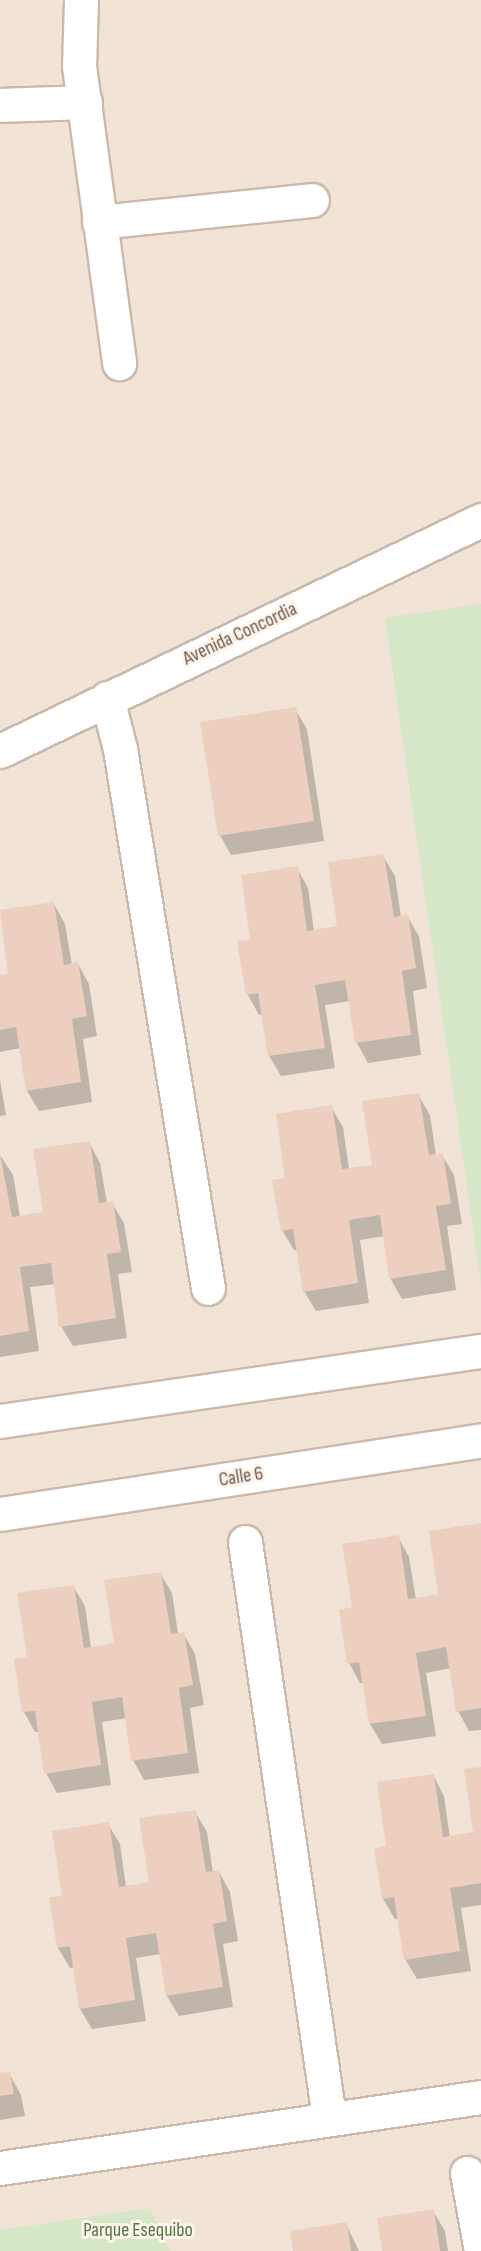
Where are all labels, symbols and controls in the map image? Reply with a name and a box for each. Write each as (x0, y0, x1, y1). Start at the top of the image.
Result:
street label: Avenida Concordia (179, 597, 301, 671)
street label: Calle 6 (217, 1462, 265, 1492)
park label: Parque Esequibo (83, 2218, 193, 2242)

